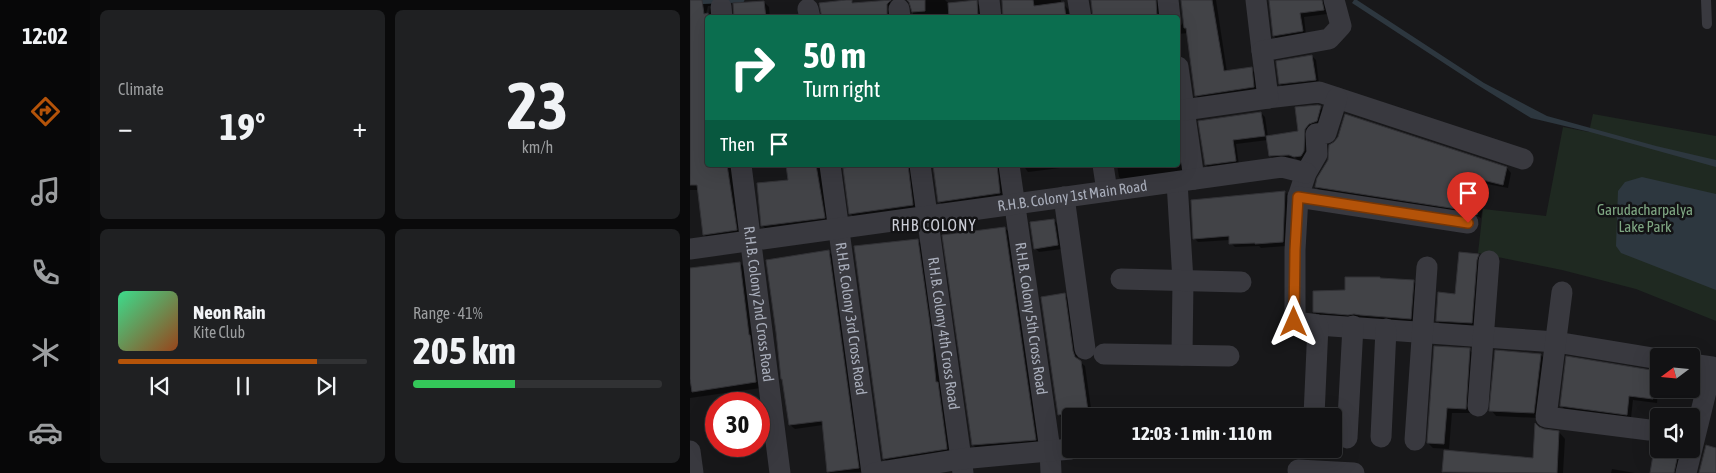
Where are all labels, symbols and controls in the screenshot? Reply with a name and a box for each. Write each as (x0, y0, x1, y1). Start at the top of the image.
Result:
text: 12:02 (22, 23, 68, 49)
icon: right (720, 35, 785, 100)
text: 50 m (803, 35, 866, 75)
text: 23 (507, 68, 568, 143)
text: Turn right (803, 76, 880, 102)
text: Climate (118, 80, 164, 98)
icon: directions (28, 94, 63, 129)
text: 19° (219, 105, 266, 148)
text: − (118, 111, 133, 143)
text: + (352, 111, 367, 143)
icon: arrive (765, 130, 793, 158)
text: Then (720, 133, 755, 155)
text: km/h (522, 138, 553, 156)
pin (1447, 172, 1489, 223)
icon: music (28, 174, 63, 209)
street label: R.H.B. Colony 1st Main Road (996, 177, 1148, 214)
icon: arrive (1454, 179, 1482, 207)
park label: Garudacharpalya Lake Park (1597, 201, 1693, 235)
district label: RHB COLONY (891, 216, 977, 234)
street label: R.H.B. Colony 2nd Cross Road (741, 225, 777, 383)
street label: R.H.B. Colony 3rd Cross Road (833, 241, 870, 396)
street label: R.H.B. Colony 5th Cross Road (1012, 241, 1051, 396)
icon: phone (28, 255, 63, 290)
street label: R.H.B. Colony 4th Cross Road (925, 256, 963, 411)
position arrow (1267, 295, 1319, 347)
text: Neon Rain (193, 301, 265, 323)
text: Range · 41% (413, 304, 483, 322)
text: Kite Club (193, 323, 245, 341)
text: 205 km (413, 329, 516, 372)
icon: climate (28, 335, 63, 370)
north arrow (1650, 348, 1700, 398)
map controls (1650, 348, 1700, 458)
icon: previous (146, 372, 174, 400)
icon: pause (229, 372, 257, 400)
icon: next (312, 372, 340, 400)
speed limit sign: 30 (705, 392, 770, 457)
button: sound (1650, 408, 1700, 458)
icon: car (28, 415, 63, 450)
text: 12:03 · 1 min · 110 m (1132, 422, 1272, 444)

